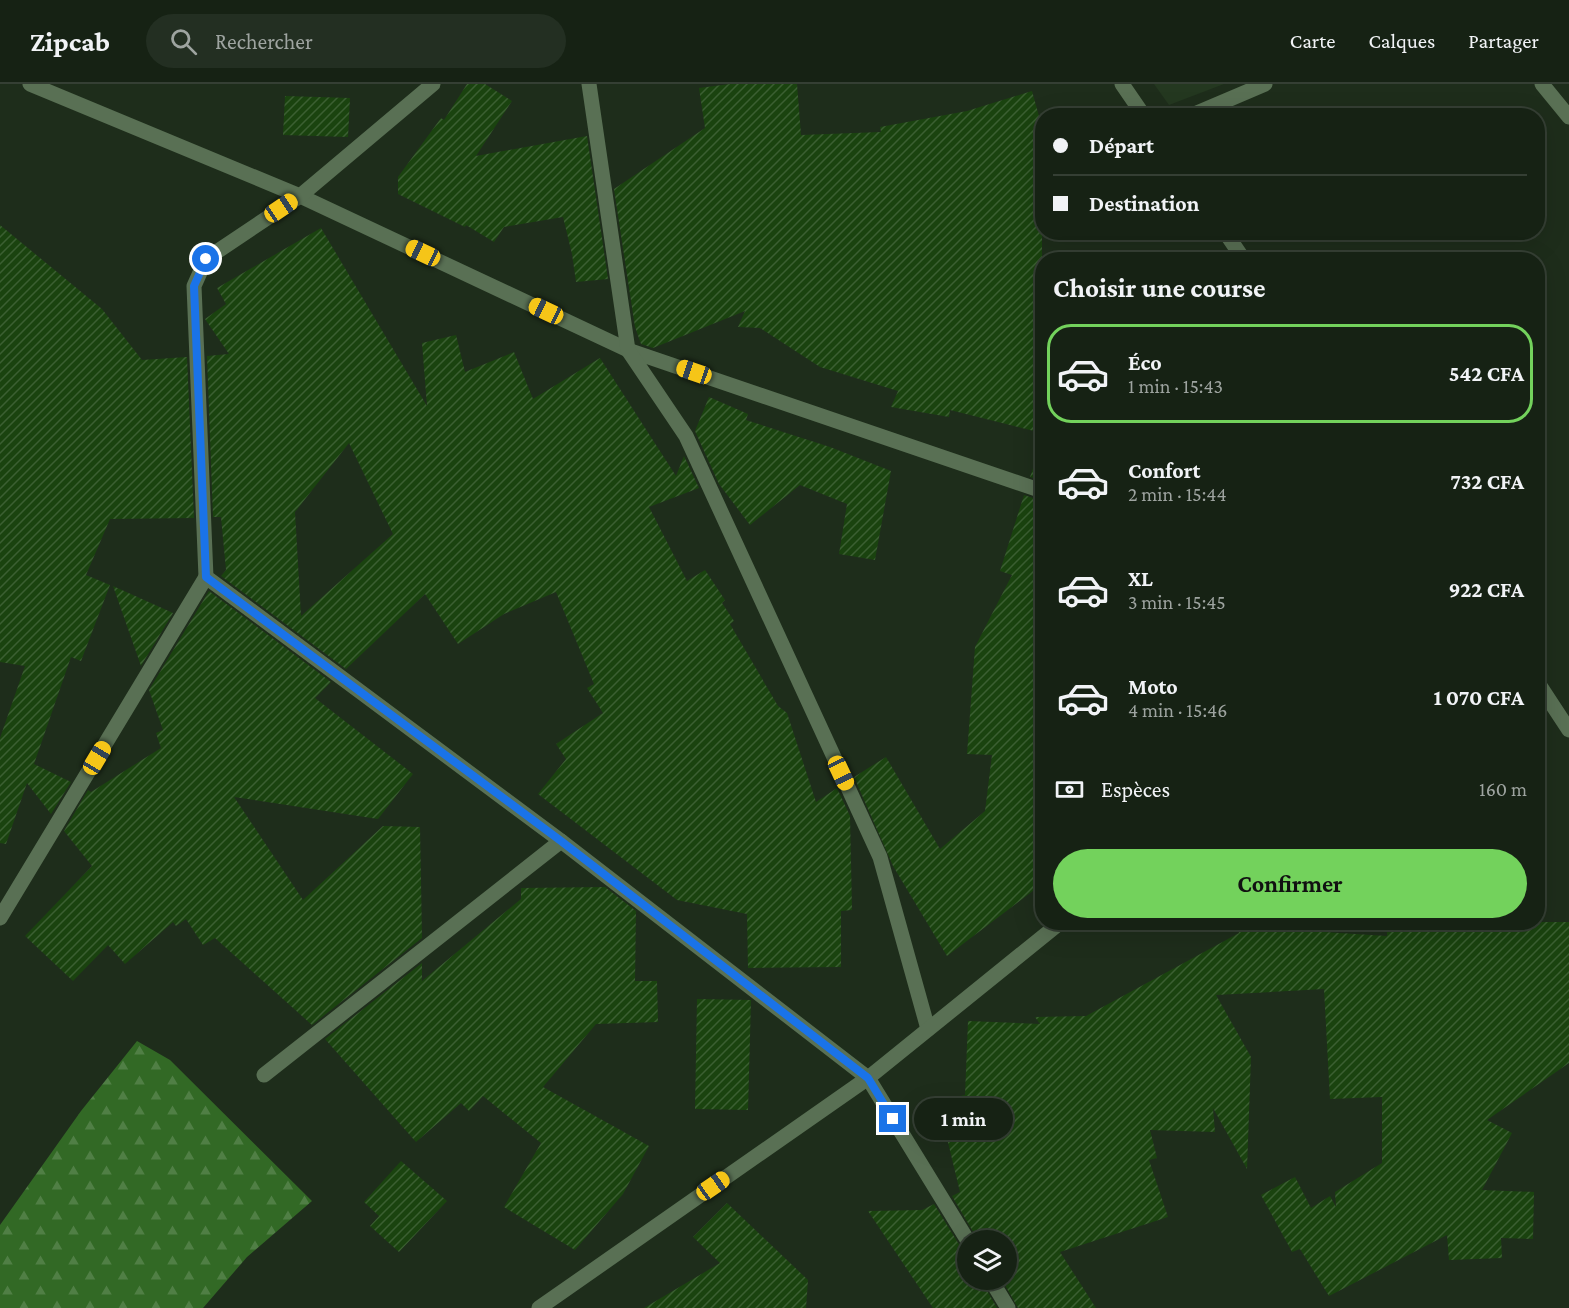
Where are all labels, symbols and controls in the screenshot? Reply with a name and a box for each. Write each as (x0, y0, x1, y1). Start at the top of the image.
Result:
search box (146, 14, 566, 68)
icon: search (167, 25, 200, 58)
text: Zipcab (30, 26, 110, 57)
text: Rechercher (215, 29, 313, 54)
text: Carte (1290, 29, 1335, 53)
text: Calques (1368, 29, 1435, 53)
text: Partager (1468, 29, 1539, 53)
text: Départ (1089, 133, 1154, 158)
car (261, 190, 301, 226)
text: Destination (1089, 191, 1199, 216)
car (403, 237, 443, 269)
route start (192, 245, 219, 272)
text: Choisir une course (1053, 273, 1266, 303)
car (526, 295, 566, 327)
icon: car (1056, 347, 1110, 401)
text: Éco (1128, 350, 1162, 375)
car (674, 358, 714, 386)
text: 542 CFA (1449, 361, 1524, 386)
text: 1 min · 15:43 (1128, 375, 1223, 397)
icon: car (1056, 455, 1110, 509)
text: Confort (1128, 458, 1201, 483)
text: 732 CFA (1450, 469, 1524, 494)
text: 2 min · 15:44 (1128, 483, 1227, 505)
icon: car (1056, 563, 1110, 617)
text: XL (1128, 566, 1153, 591)
text: 922 CFA (1448, 577, 1524, 602)
text: 3 min · 15:45 (1128, 591, 1226, 613)
icon: car (1056, 671, 1110, 725)
text: Moto (1128, 674, 1178, 699)
text: 1 070 CFA (1433, 685, 1524, 710)
text: 4 min · 15:46 (1128, 699, 1227, 721)
car (80, 738, 114, 778)
car (825, 753, 857, 793)
icon: cash (1053, 773, 1086, 806)
text: Espèces (1101, 777, 1170, 802)
text: 160 m (1479, 778, 1527, 800)
button: Confirmer (1053, 849, 1527, 918)
callout: 1 min (914, 1098, 1013, 1140)
route end (879, 1105, 906, 1132)
text: 1 min (941, 1108, 986, 1130)
car (693, 1168, 733, 1204)
map controls (957, 1230, 1017, 1290)
button: layers (957, 1230, 1017, 1290)

